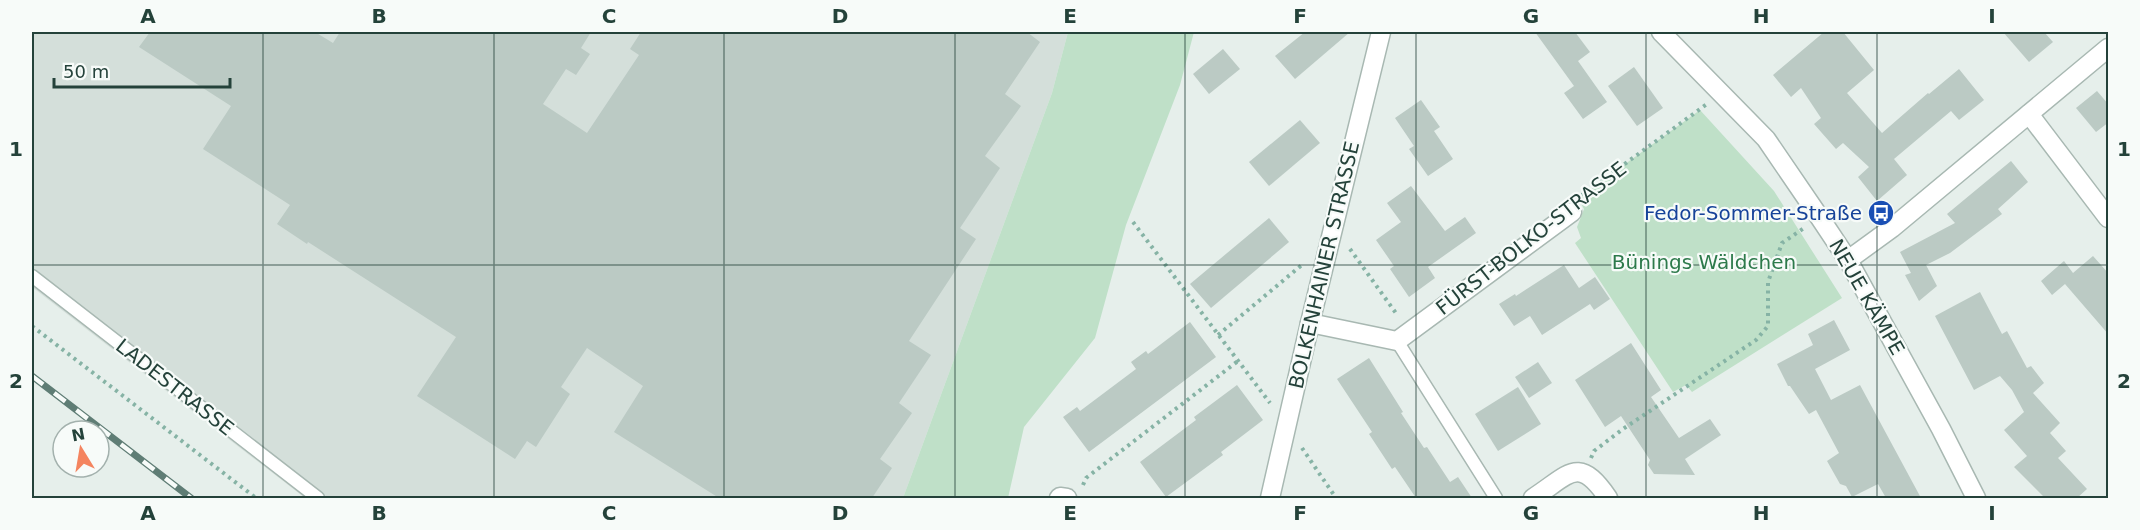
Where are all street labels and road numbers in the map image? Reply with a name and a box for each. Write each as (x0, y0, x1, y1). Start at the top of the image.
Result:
street label: BOLKENHAINER STRASSE (1284, 139, 1364, 391)
street label: FÜRST-BOLKO-STRASSE (1431, 156, 1631, 320)
street label: NEUE KÄMPE (1824, 235, 1910, 359)
street label: LADESTRASSE (111, 334, 239, 440)

